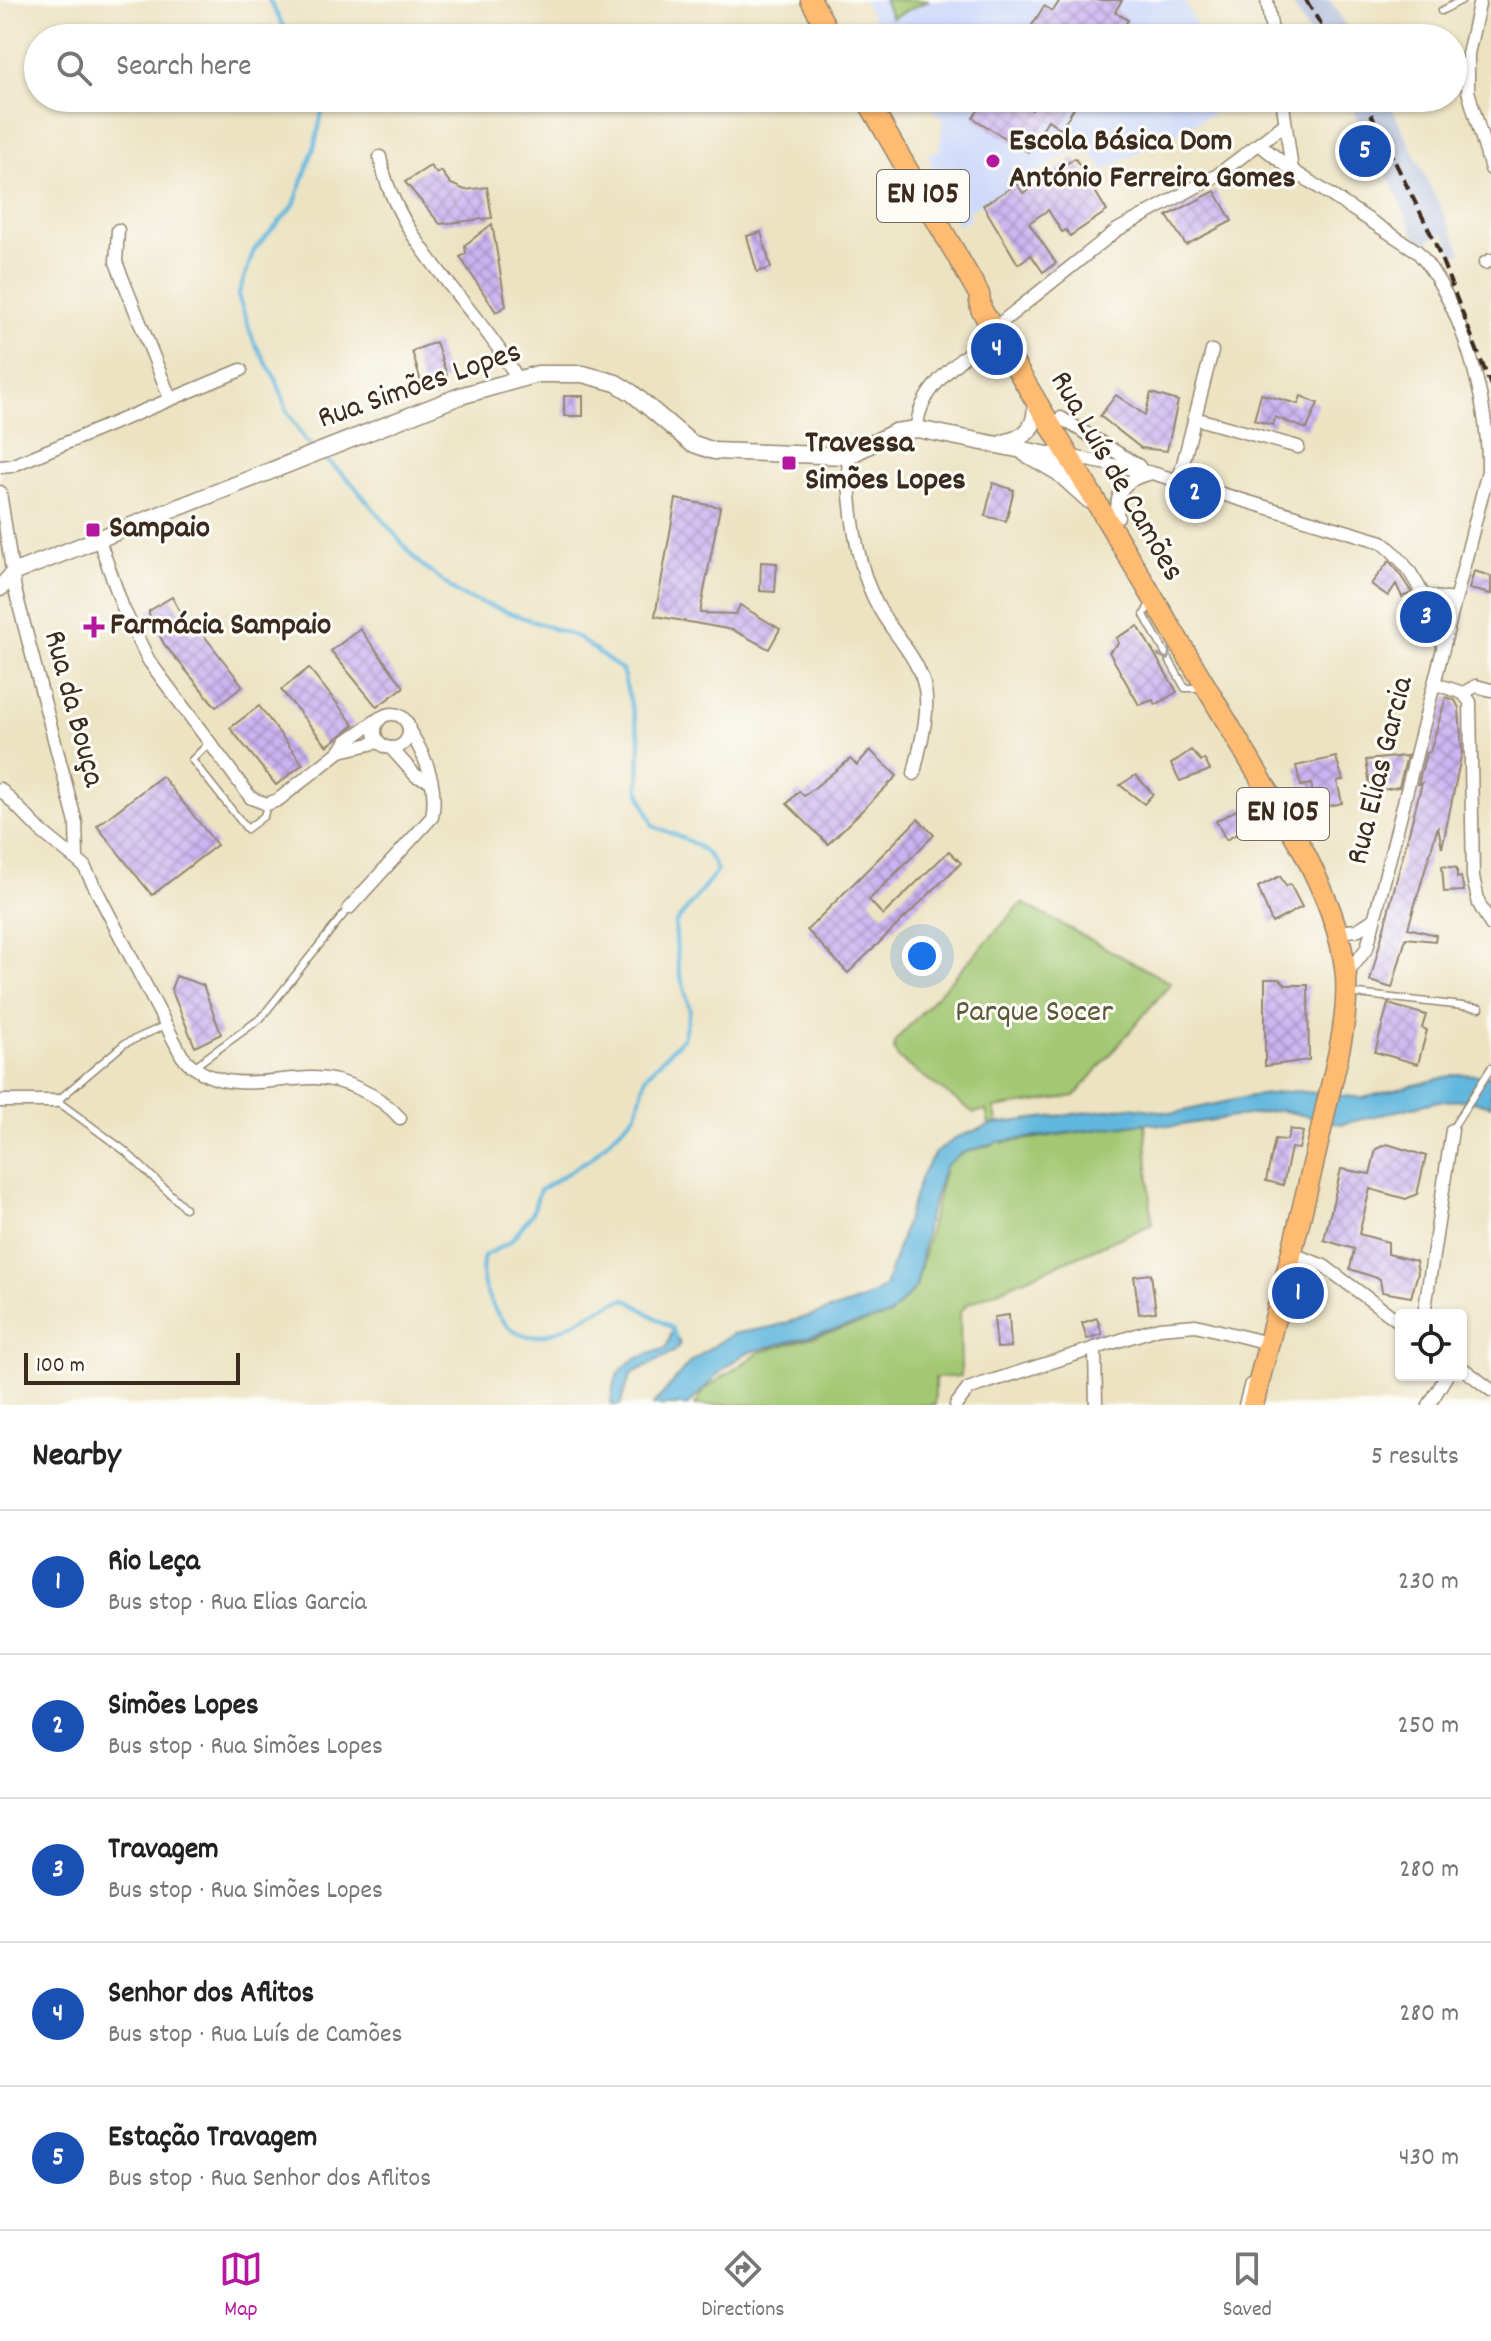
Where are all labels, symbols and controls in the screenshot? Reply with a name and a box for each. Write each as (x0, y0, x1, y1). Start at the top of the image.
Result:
search box (24, 24, 1467, 112)
icon: search (52, 46, 96, 90)
text: Search here (116, 47, 252, 90)
place label: Escola Básica Dom António Ferreira Gomes (1009, 120, 1296, 203)
pin: 5 (1339, 121, 1391, 181)
marker: Escola Básica Dom António Ferreira Gomes (984, 152, 1002, 170)
road number: EN 105 (877, 170, 969, 222)
pin: 4 (971, 319, 1023, 379)
street label: Rua Simões Lopes (312, 331, 528, 443)
street label: Rua Luís de Camões (1036, 363, 1194, 591)
place label: Travessa Simões Lopes (805, 422, 966, 505)
marker: Travessa Simões Lopes (780, 454, 798, 472)
pin: 2 (1169, 463, 1221, 523)
place label: Sampaio (109, 507, 210, 553)
marker: Sampaio (84, 521, 102, 539)
pin: 3 (1400, 587, 1452, 647)
place label: Farmácia Sampaio (110, 604, 331, 650)
marker: Farmácia Sampaio (85, 618, 103, 636)
street label: Rua da Bouça (29, 626, 115, 793)
one-way arrow (1156, 646, 1172, 660)
street label: Rua Elias Garcia (1336, 671, 1428, 870)
road number: EN 105 (1237, 788, 1329, 840)
your location (902, 936, 942, 976)
park label: Parque Socer (955, 991, 1113, 1037)
pin: 1 (1272, 1263, 1324, 1323)
map controls (1395, 1309, 1467, 1381)
button: locate (1395, 1309, 1467, 1381)
scale bar (24, 1349, 240, 1385)
text: 100 m (36, 1351, 85, 1382)
text: Nearby (32, 1433, 121, 1482)
text: 5 results (1371, 1439, 1459, 1476)
text: Rio Leça (108, 1542, 200, 1585)
text: 1 (55, 1564, 61, 1601)
text: 230 m (1398, 1564, 1459, 1601)
text: Bus stop · Rua Elias Garcia (108, 1585, 367, 1622)
text: Simões Lopes (108, 1686, 259, 1729)
text: 2 (52, 1708, 64, 1745)
text: 250 m (1398, 1708, 1459, 1745)
text: Bus stop · Rua Simões Lopes (108, 1729, 383, 1766)
text: Travagem (108, 1830, 219, 1873)
text: 3 (52, 1852, 64, 1889)
text: 280 m (1399, 1852, 1459, 1889)
text: Bus stop · Rua Simões Lopes (108, 1873, 383, 1910)
text: Senhor dos Aflitos (108, 1974, 314, 2017)
text: 4 (53, 1996, 63, 2033)
text: 280 m (1399, 1996, 1459, 2033)
text: Bus stop · Rua Luís de Camões (108, 2017, 402, 2054)
text: Estação Travagem (108, 2118, 317, 2161)
text: 5 (52, 2140, 64, 2177)
text: 430 m (1399, 2140, 1459, 2177)
text: Bus stop · Rua Senhor dos Aflitos (108, 2161, 431, 2198)
tab: Map (219, 2247, 263, 2326)
tab: Directions (701, 2247, 785, 2326)
tab: Saved (1223, 2247, 1272, 2326)

